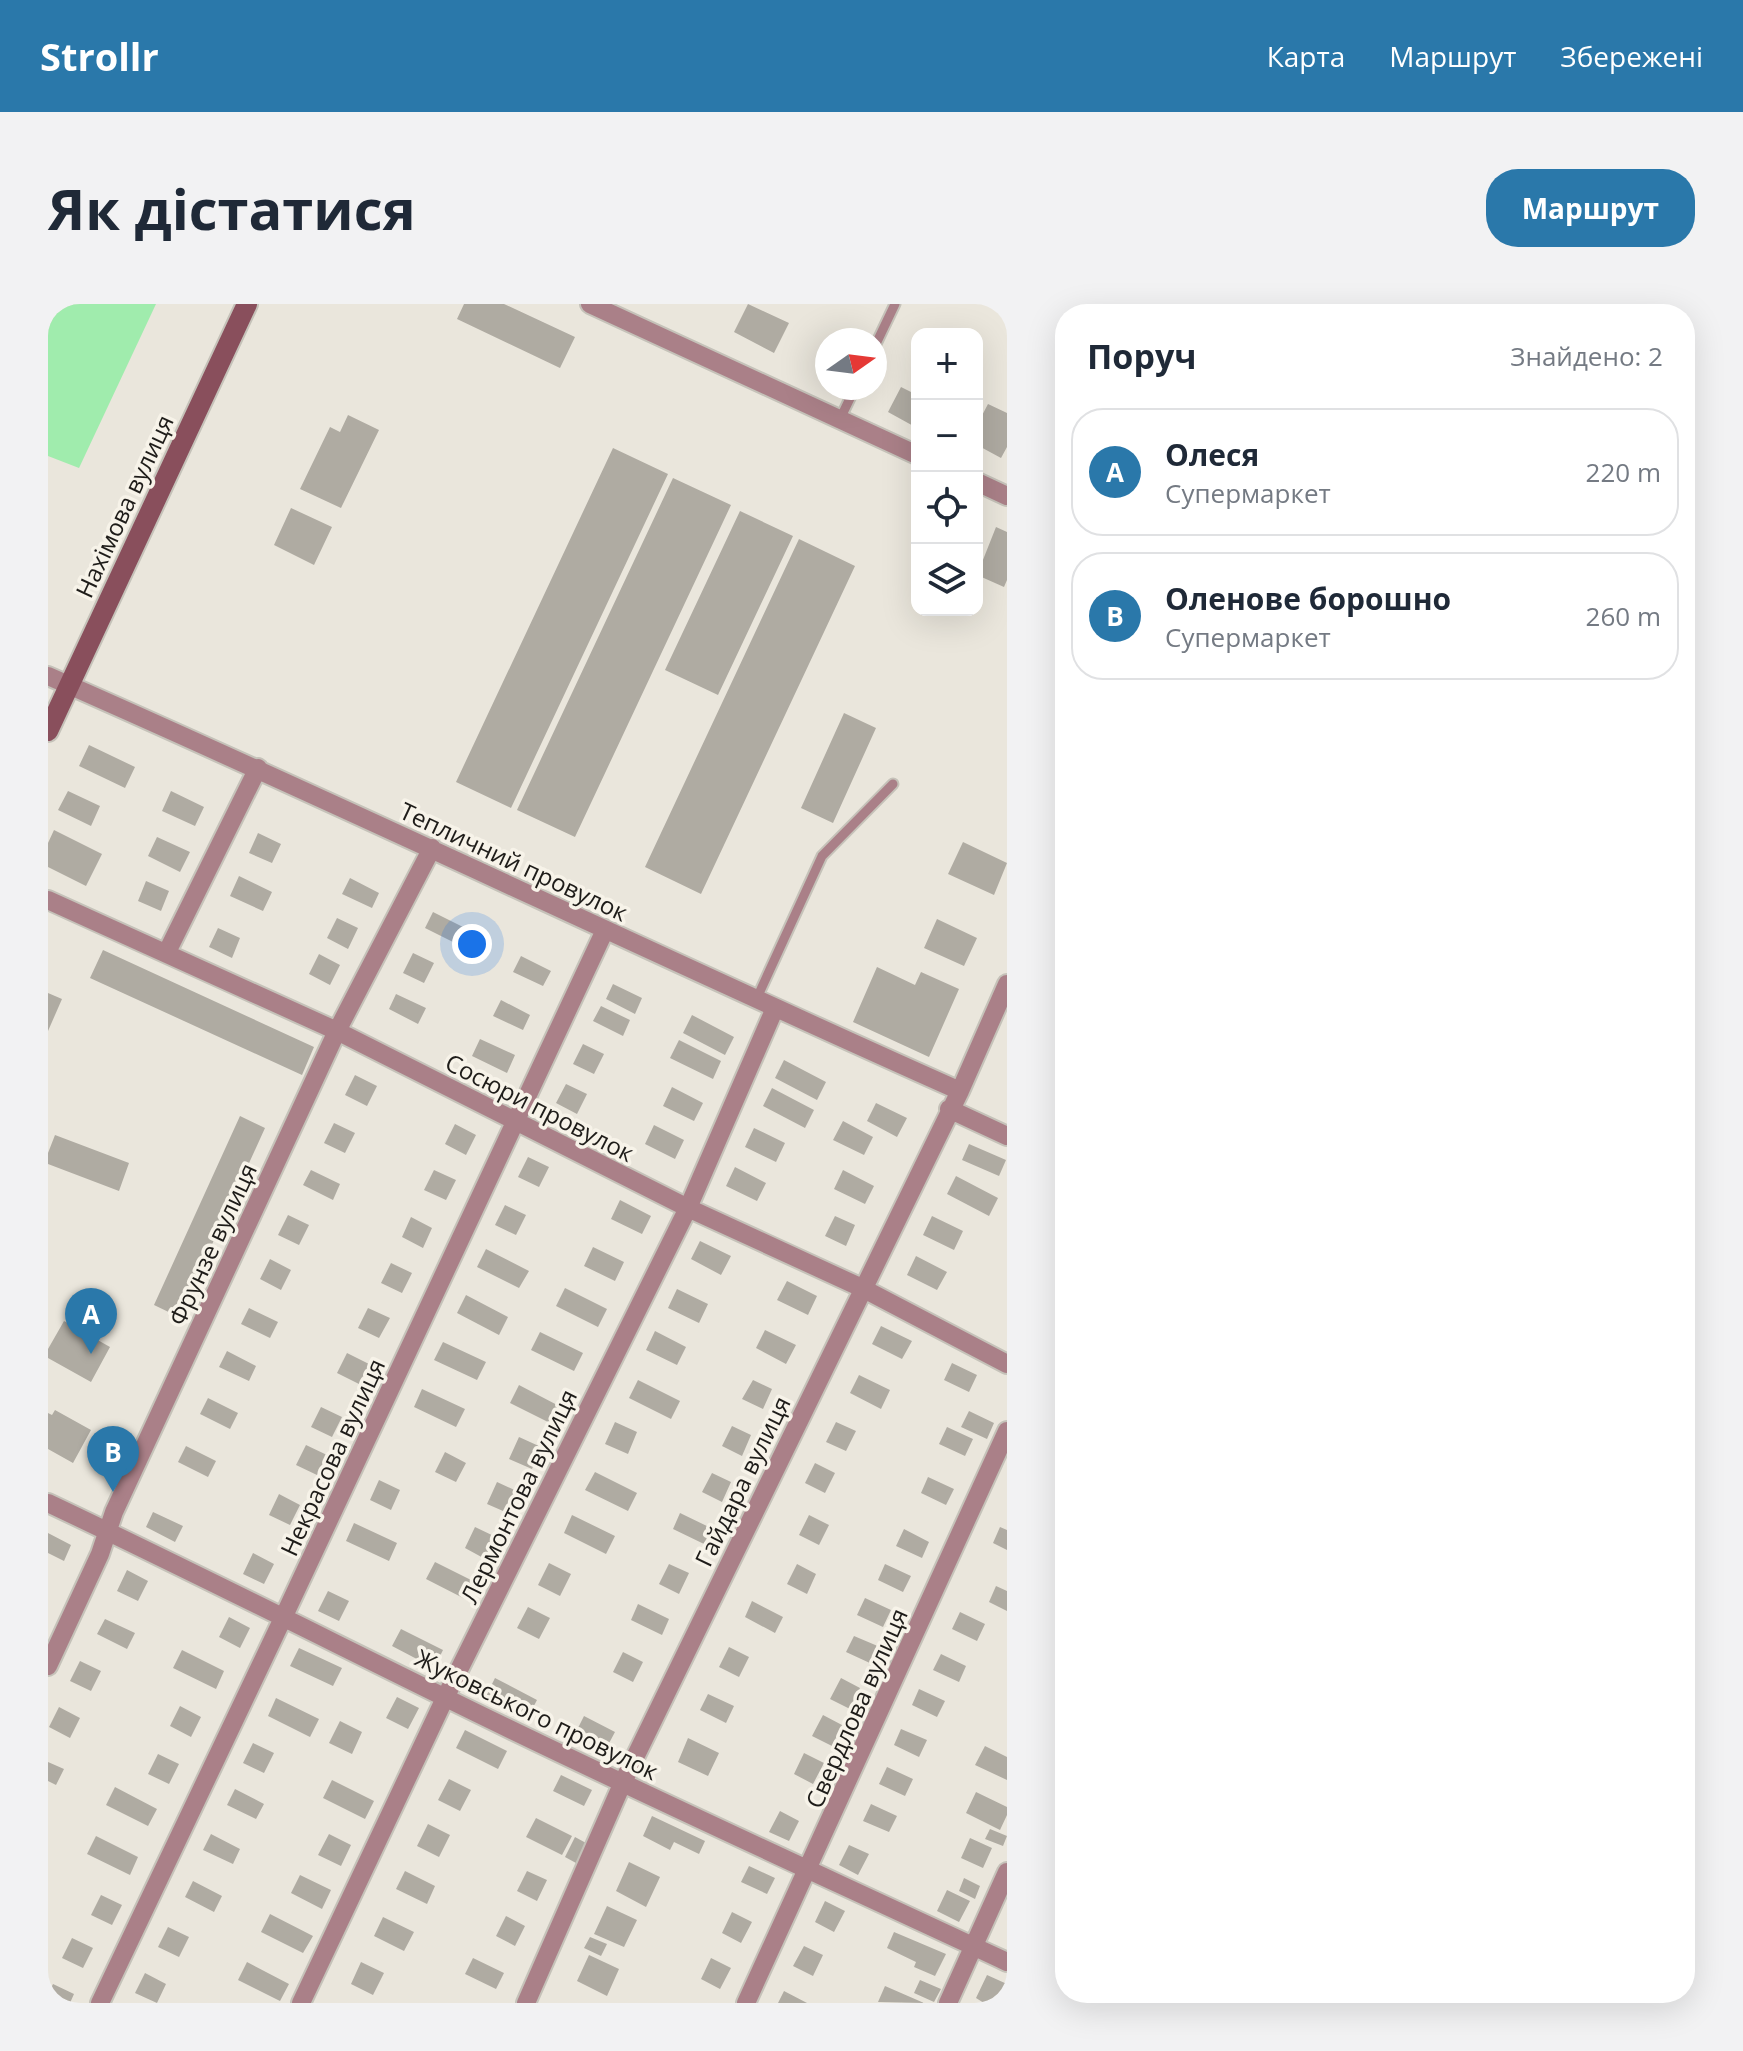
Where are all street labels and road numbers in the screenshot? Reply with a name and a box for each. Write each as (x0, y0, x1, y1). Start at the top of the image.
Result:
street label: Нахімова вулиця (67, 409, 181, 603)
street label: Тепличний провулок (395, 794, 634, 928)
street label: Сосюри провулок (440, 1045, 640, 1169)
street label: Фрунзе вулиця (160, 1158, 264, 1330)
street label: Некрасова вулиця (272, 1353, 392, 1561)
street label: Лермонтова вулиця (452, 1383, 584, 1609)
street label: Гайдара вулиця (686, 1390, 798, 1572)
street label: Свердлова вулиця (797, 1603, 915, 1813)
street label: Жуковського провулок (410, 1641, 665, 1788)

